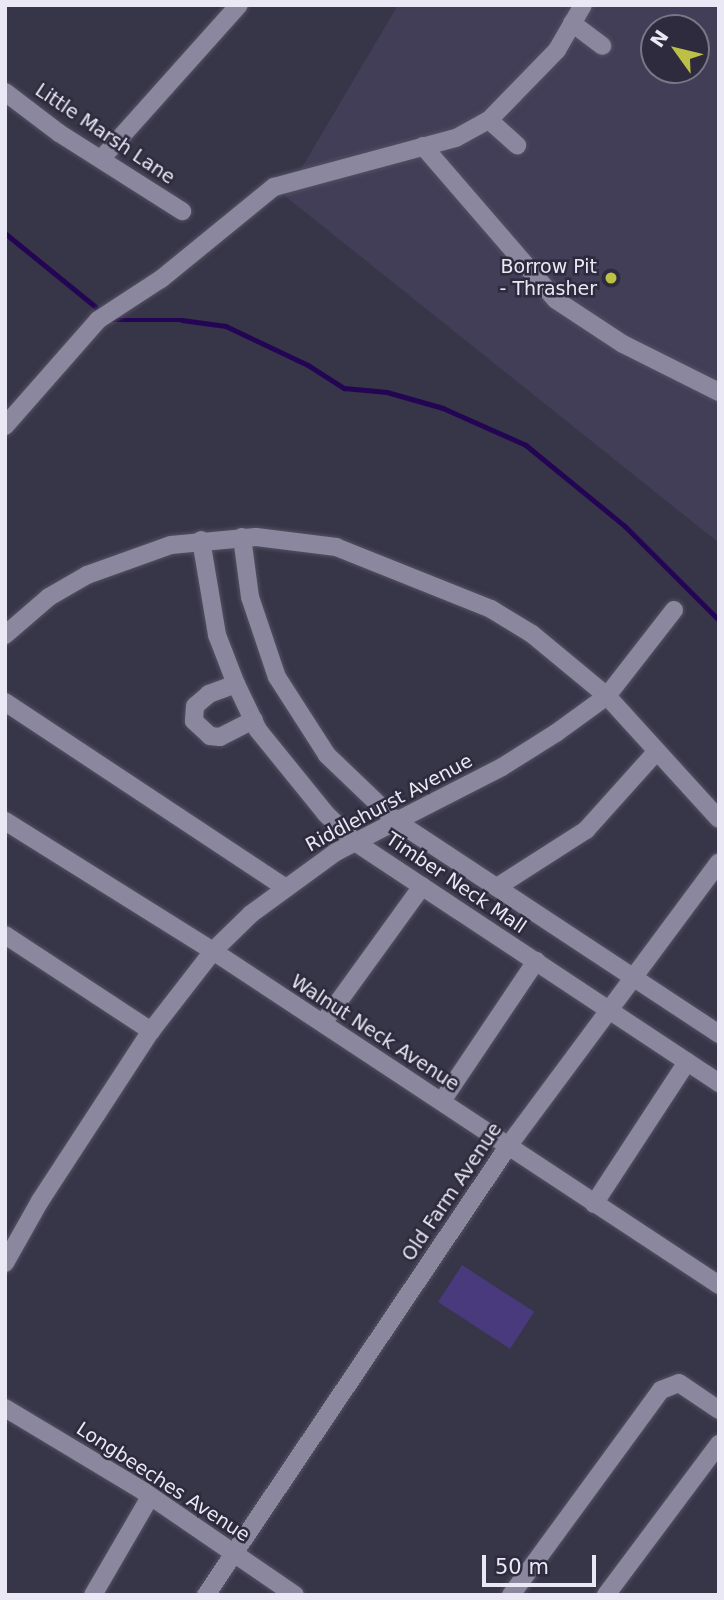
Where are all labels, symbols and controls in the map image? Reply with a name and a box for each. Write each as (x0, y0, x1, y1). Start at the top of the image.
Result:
north arrow (640, 14, 710, 84)
text: N (646, 26, 673, 51)
street label: Little Marsh Lane (31, 79, 179, 189)
place label: Borrow Pit - Thrasher (500, 256, 597, 300)
marker: Borrow Pit - Thrasher (603, 270, 619, 286)
street label: Riddlehurst Avenue (302, 749, 476, 857)
street label: Timber Neck Mall (381, 828, 531, 938)
street label: Walnut Neck Avenue (287, 970, 463, 1096)
street label: Old Farm Avenue (397, 1119, 507, 1265)
street label: Longbeeches Avenue (72, 1417, 254, 1547)
scale bar (486, 1540, 600, 1584)
text: 50 m (495, 1555, 549, 1579)

